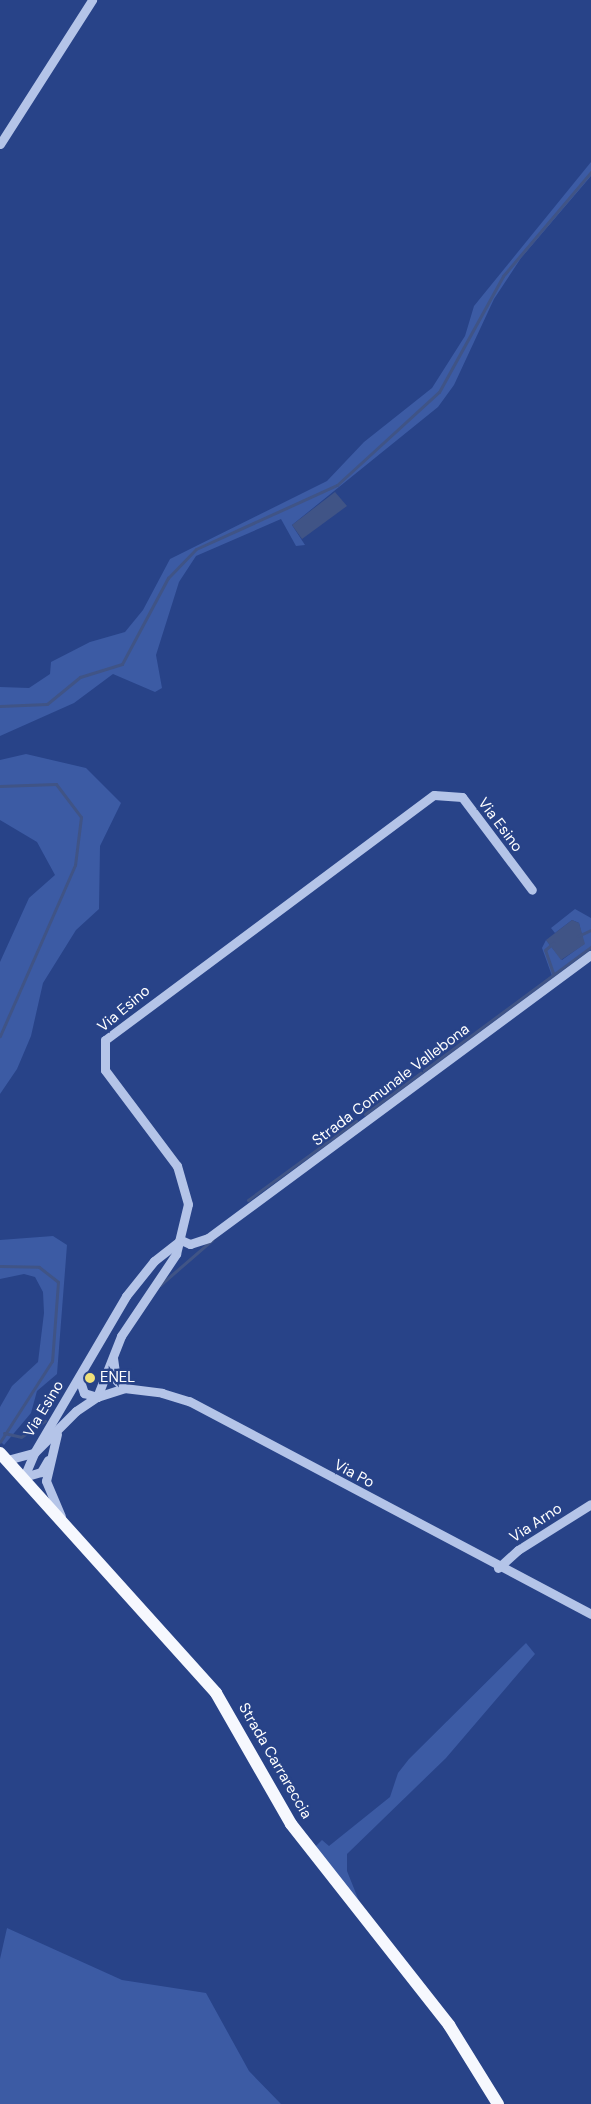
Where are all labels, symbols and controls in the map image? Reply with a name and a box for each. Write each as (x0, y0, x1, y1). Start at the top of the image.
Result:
street label: Via Esino (474, 794, 526, 856)
street label: Via Esino (94, 982, 154, 1036)
street label: Strada Comunale Vallebona (309, 1020, 473, 1150)
place label: ENEL (100, 1369, 135, 1387)
marker: ENEL (84, 1372, 96, 1384)
street label: Via Esino (20, 1377, 68, 1441)
street label: Via Po (331, 1456, 377, 1492)
street label: Via Arno (506, 1499, 566, 1547)
street label: Strada Carrareccia (235, 1700, 315, 1822)

